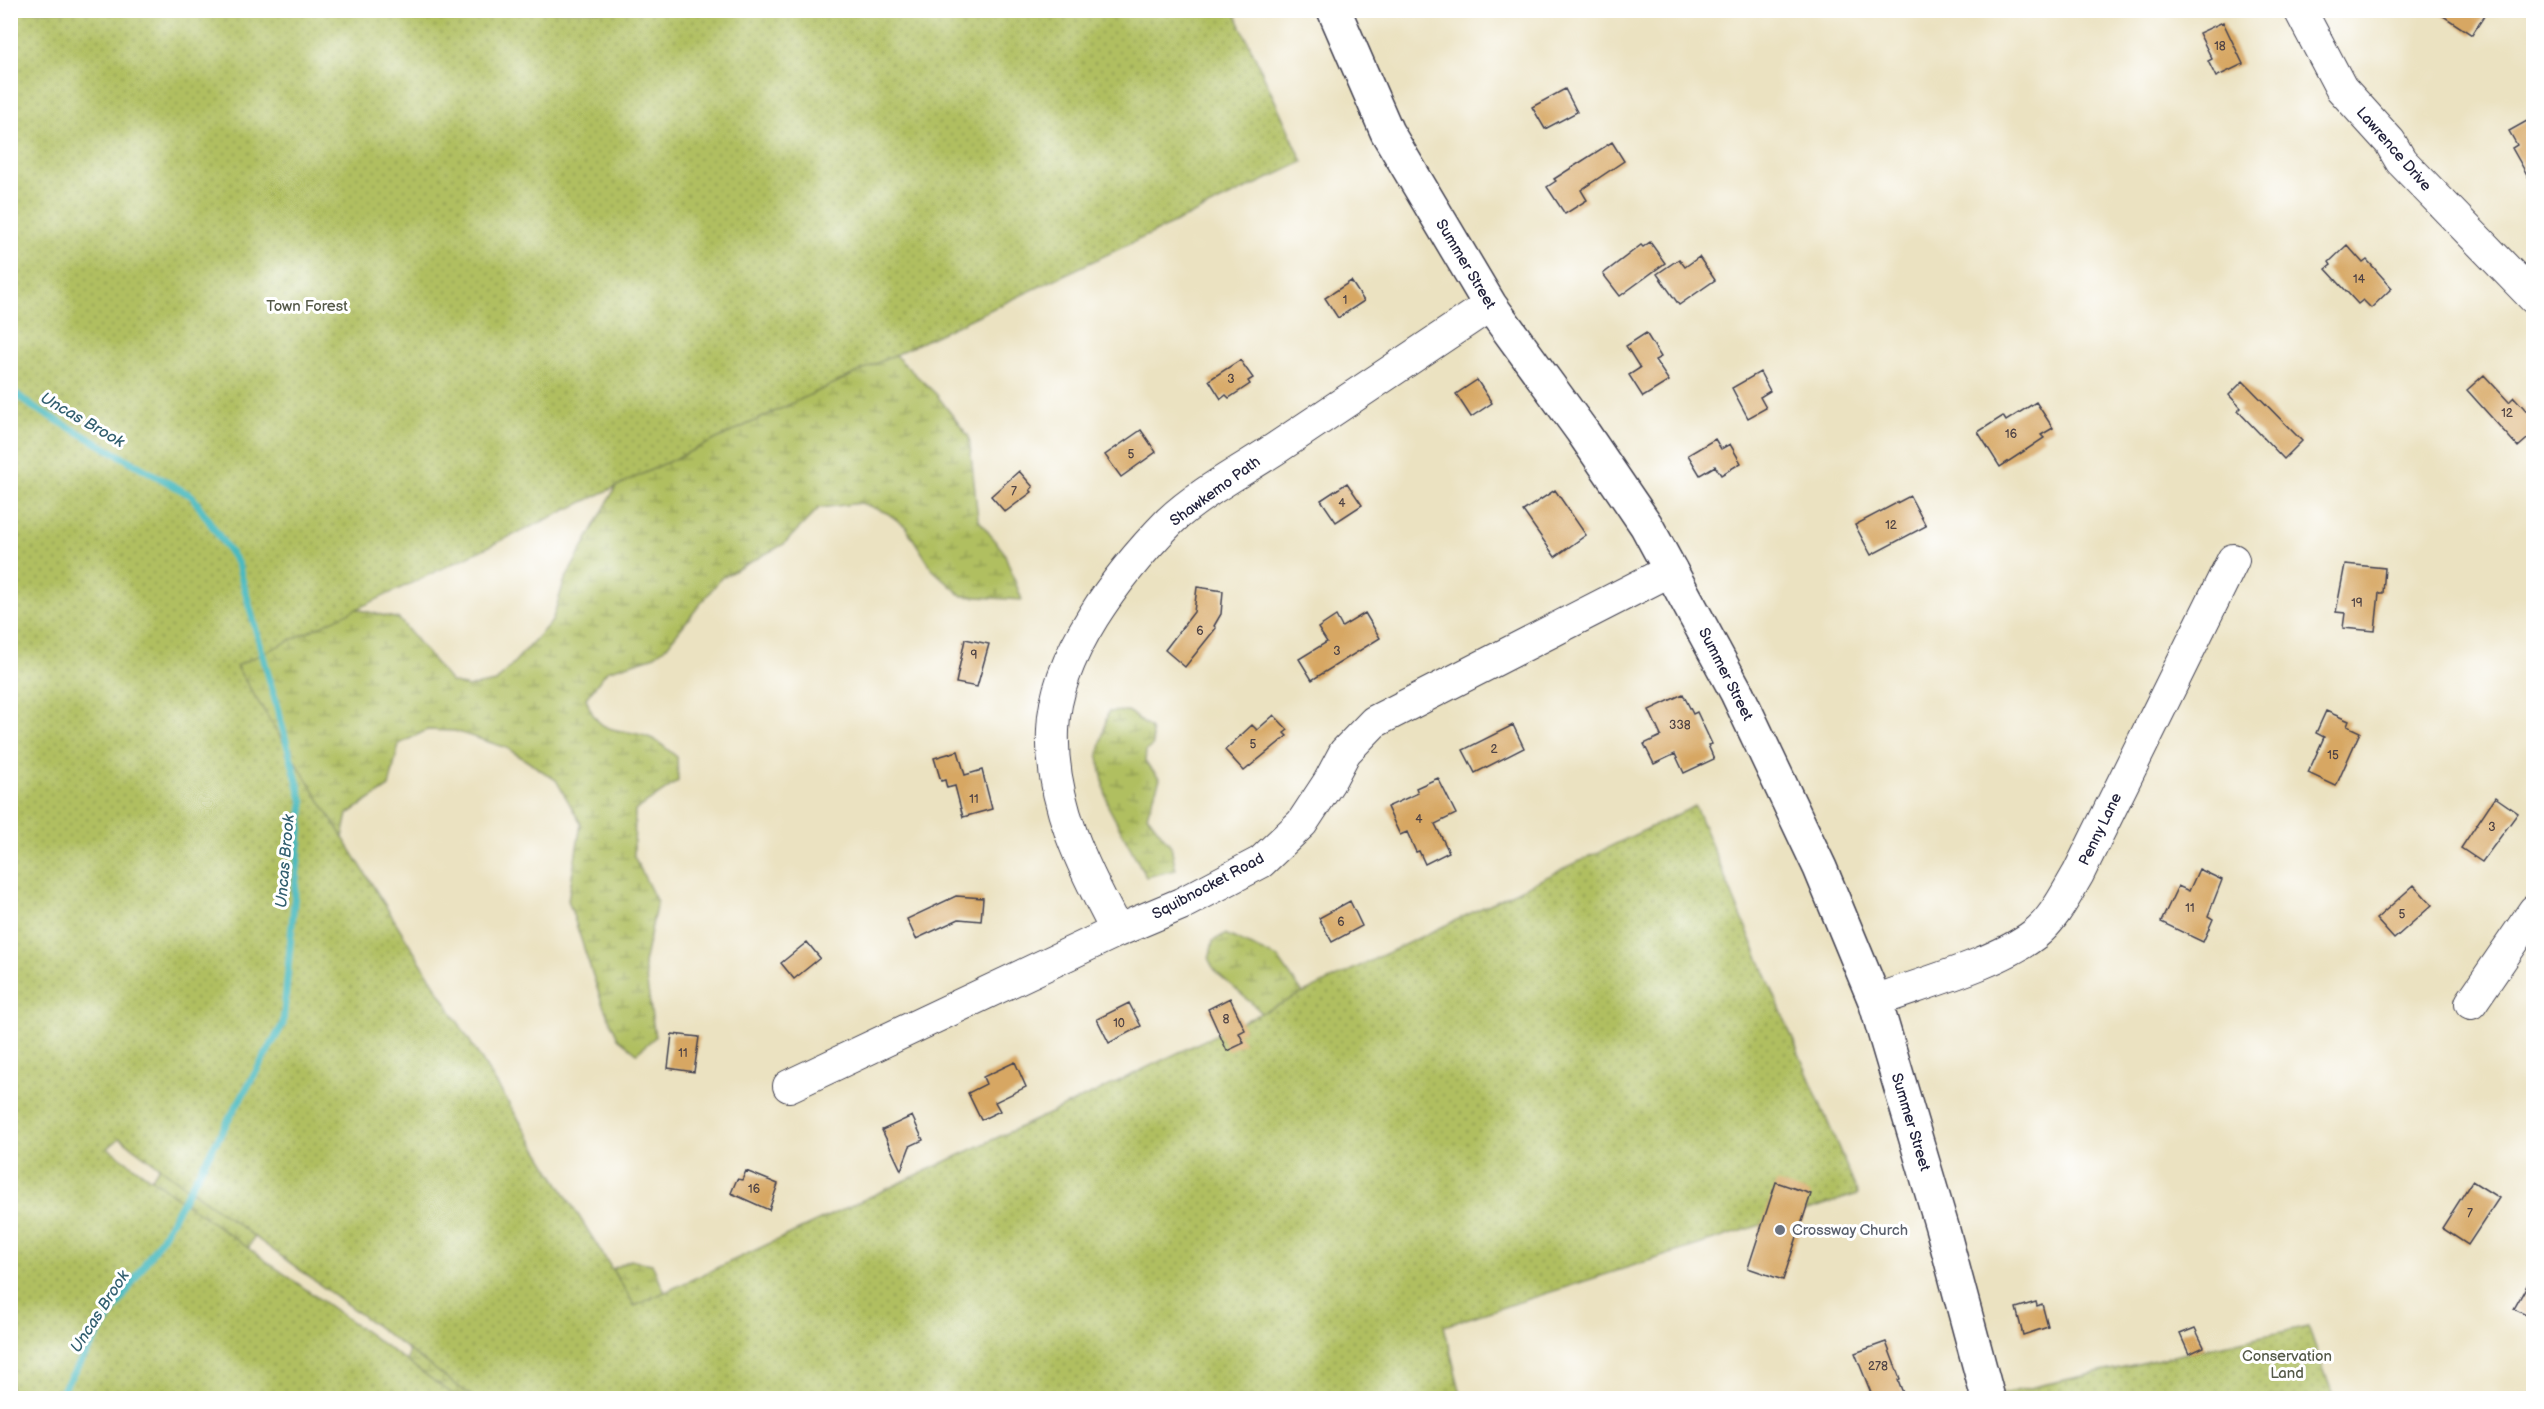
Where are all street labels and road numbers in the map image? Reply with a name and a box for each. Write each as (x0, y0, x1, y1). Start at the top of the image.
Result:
street label: Lawrence Drive (2352, 103, 2435, 195)
street label: Summer Street (1431, 216, 1500, 313)
street label: Shawkemo Path (1166, 452, 1264, 531)
street label: Summer Street (1694, 625, 1757, 724)
street label: Penny Lane (2075, 790, 2126, 869)
street label: Squibnocket Road (1149, 849, 1267, 924)
street label: Summer Street (1887, 1071, 1935, 1174)

